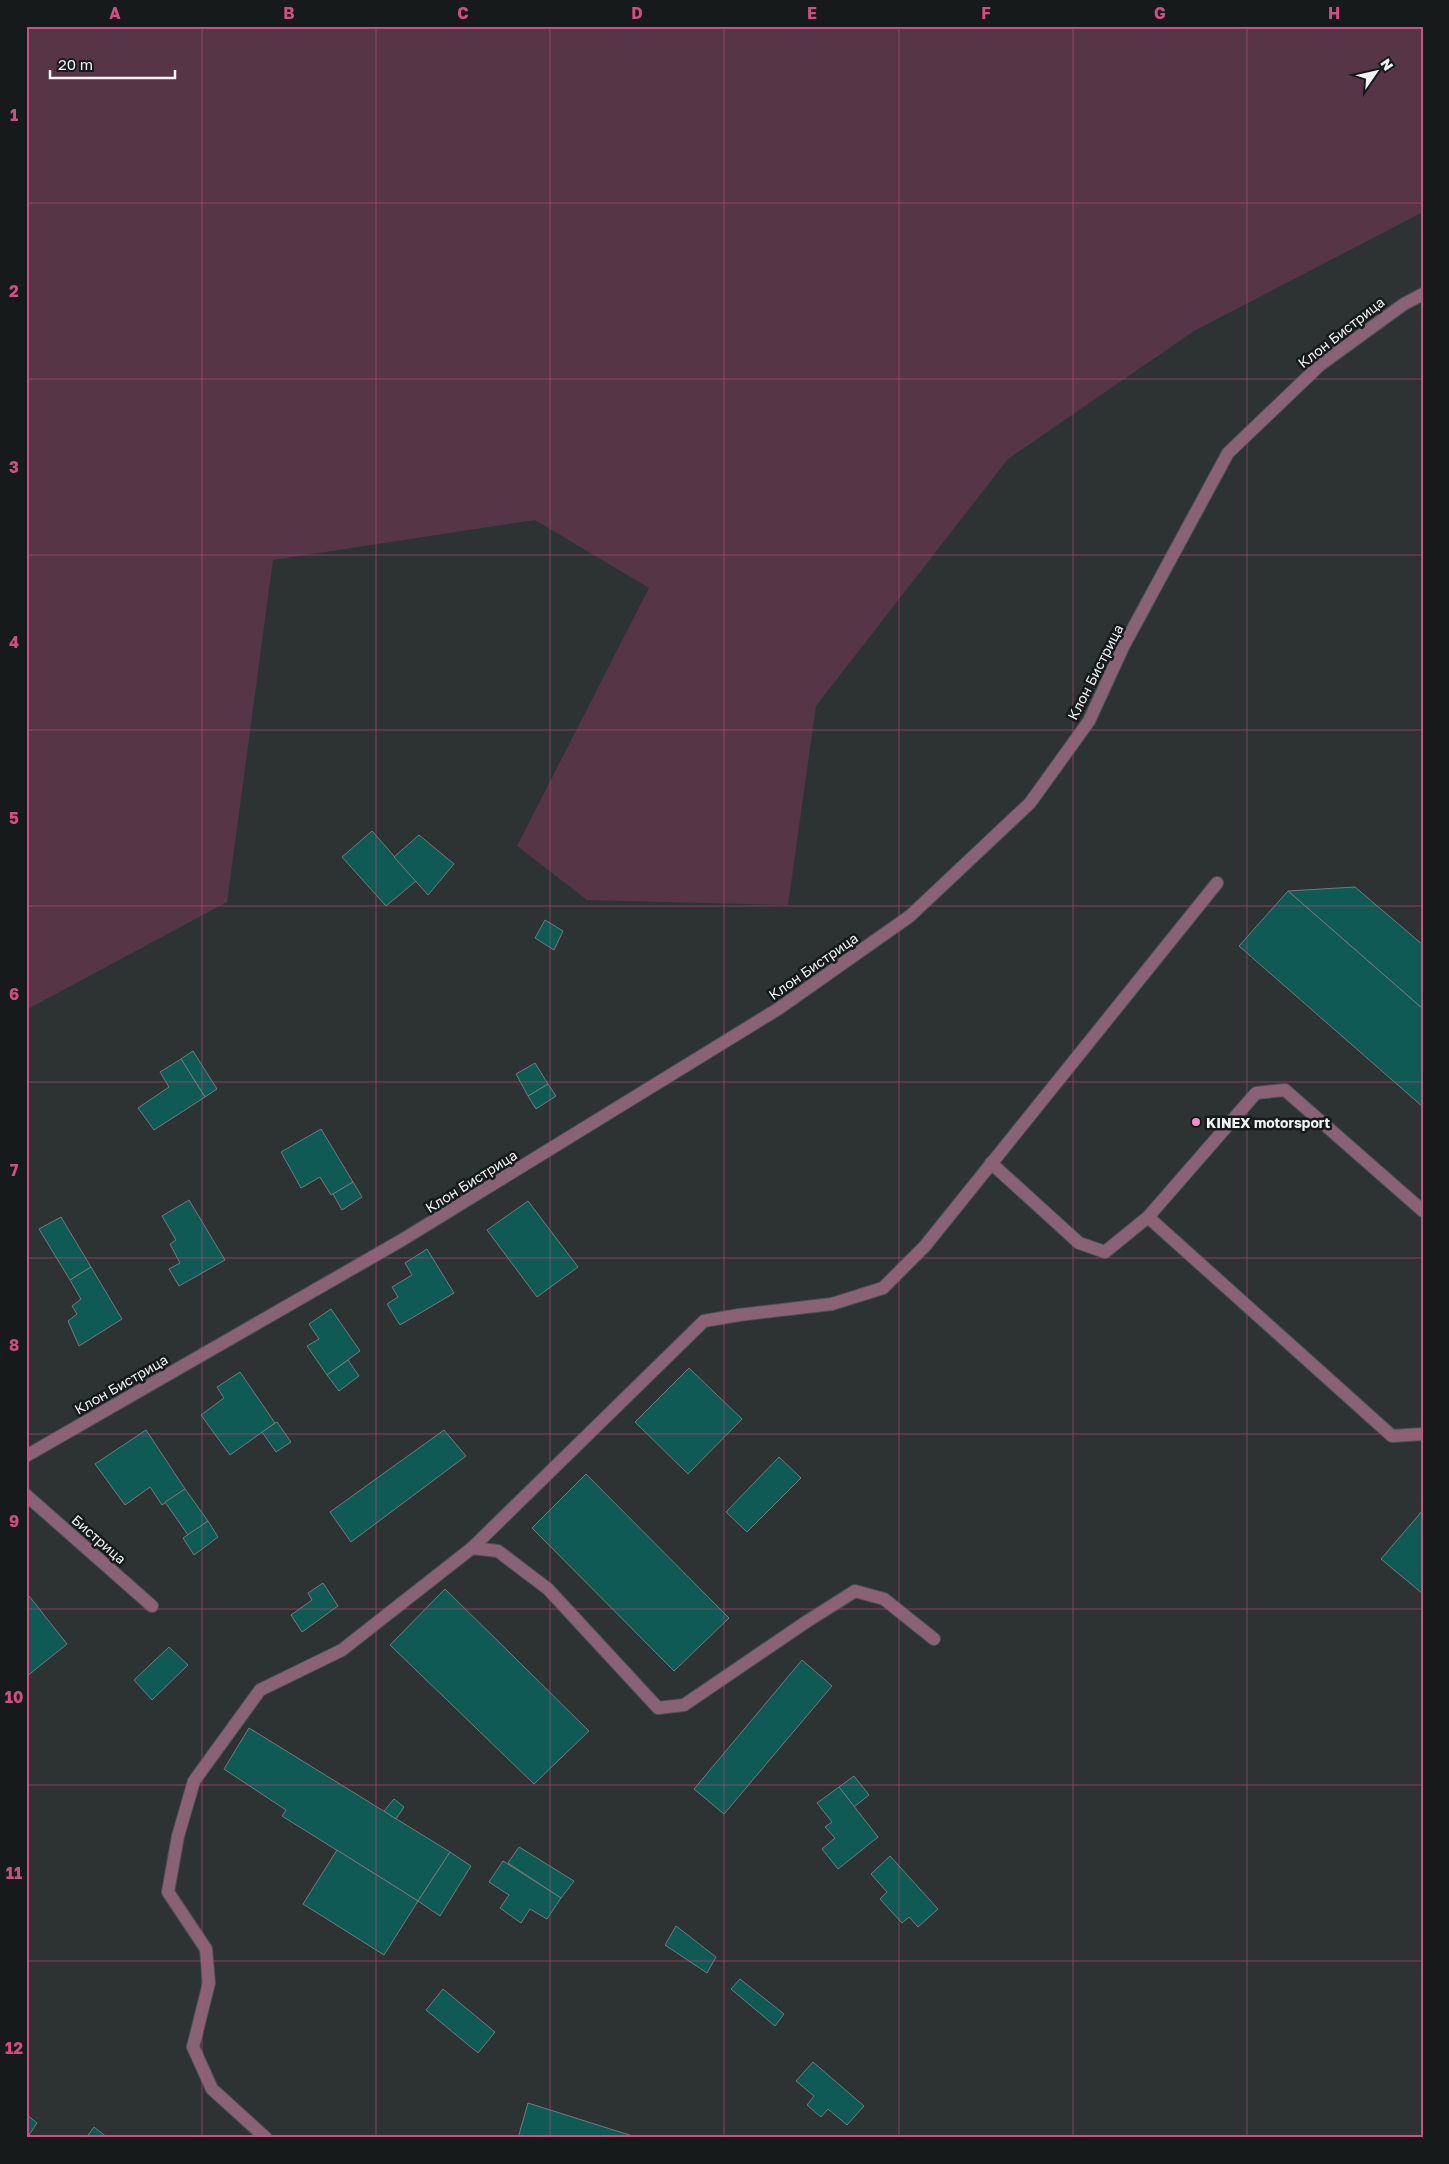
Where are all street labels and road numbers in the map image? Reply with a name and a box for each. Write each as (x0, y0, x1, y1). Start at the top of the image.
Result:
street label: Клон Бистрица (1294, 293, 1388, 371)
street label: Клон Бистрица (1064, 621, 1126, 723)
street label: Клон Бистрица (765, 929, 861, 1003)
street label: Клон Бистрица (422, 1146, 520, 1216)
street label: Клон Бистрица (71, 1350, 171, 1418)
street label: Бистрица (68, 1511, 130, 1567)

